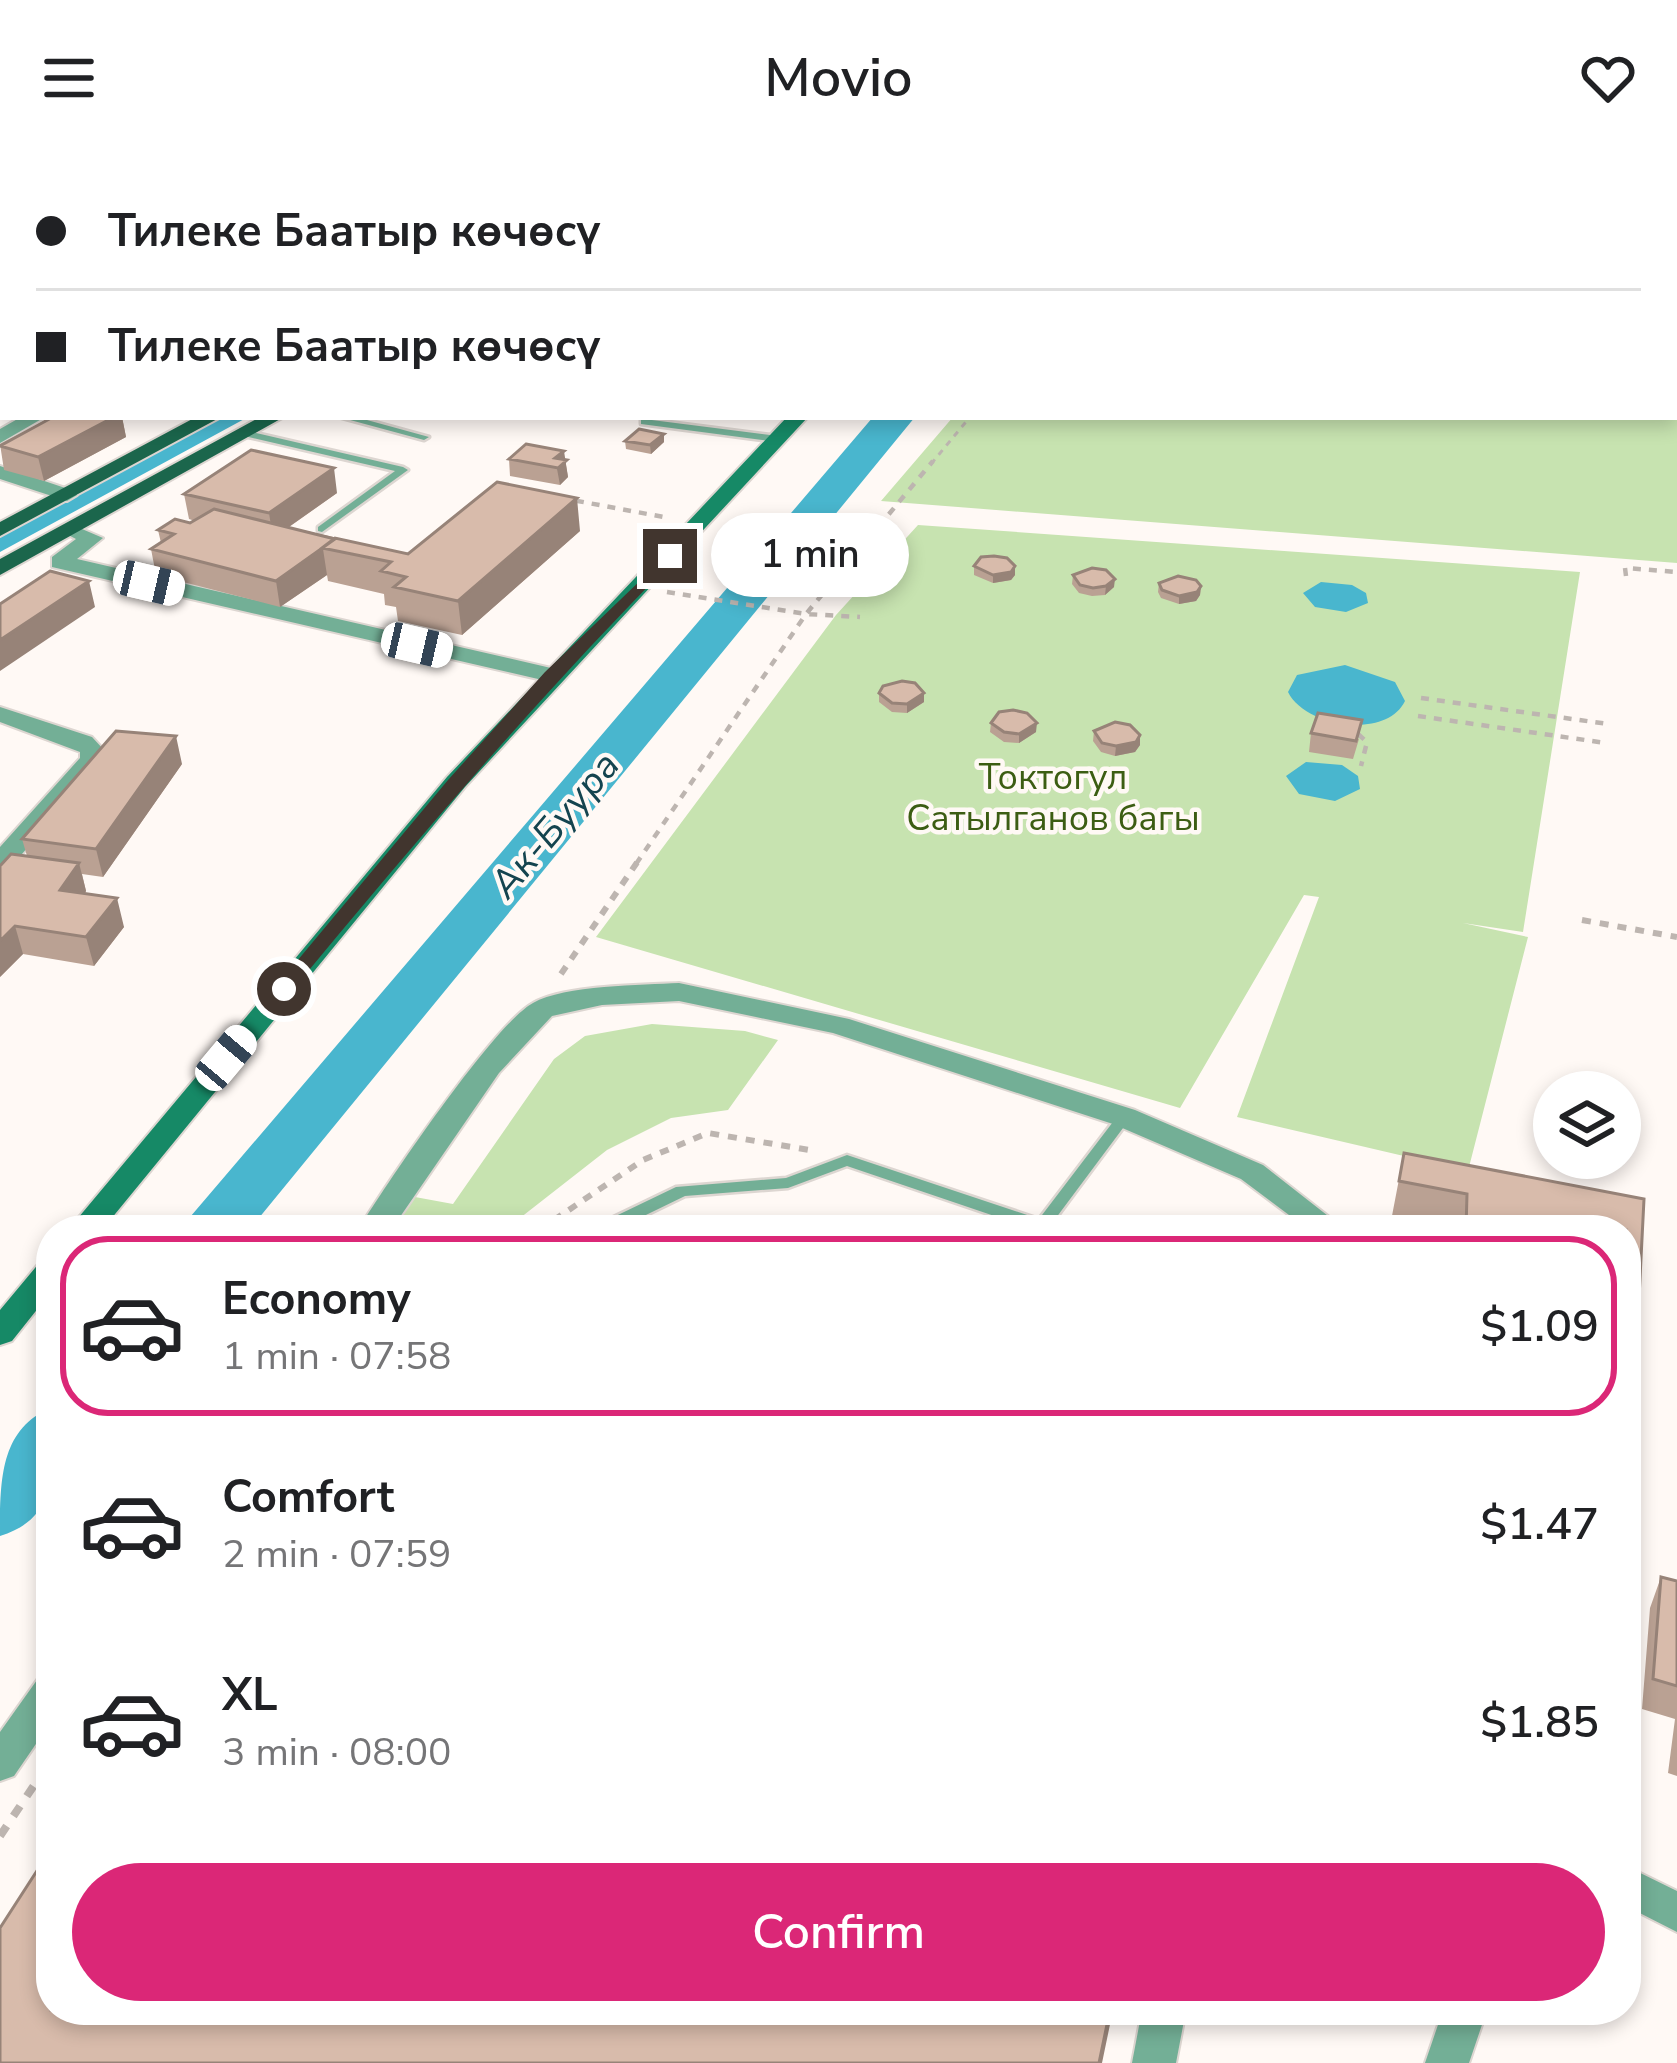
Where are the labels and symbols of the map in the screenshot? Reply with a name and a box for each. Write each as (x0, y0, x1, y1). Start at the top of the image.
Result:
callout: 1 min (712, 514, 910, 598)
route end (643, 529, 697, 583)
car (110, 557, 188, 609)
car (378, 619, 456, 671)
water label: Ак-Буура (478, 740, 632, 910)
park label: Токтогул Сатылганов багы (906, 753, 1200, 843)
route start (257, 962, 311, 1016)
car (189, 1019, 263, 1097)

